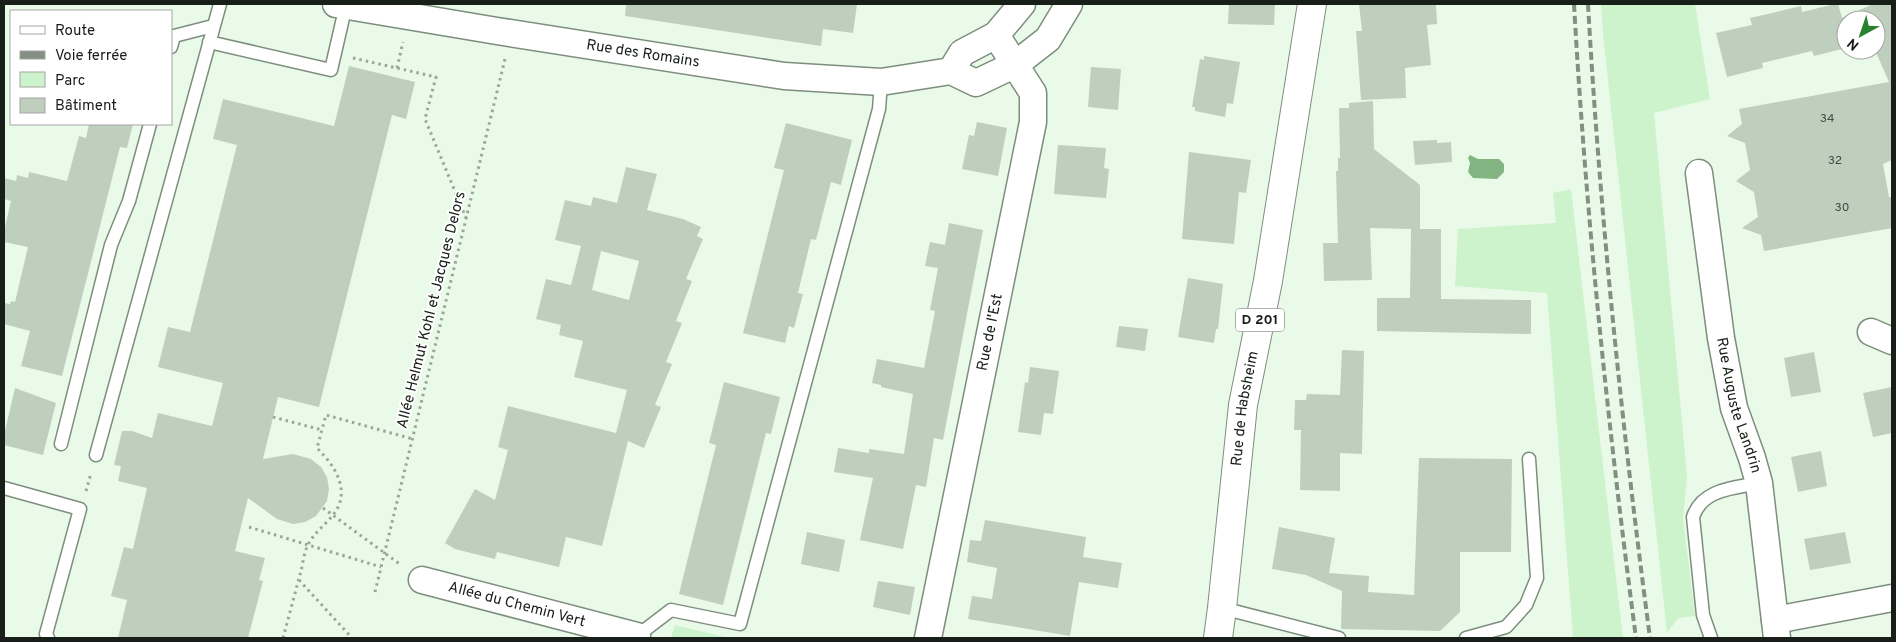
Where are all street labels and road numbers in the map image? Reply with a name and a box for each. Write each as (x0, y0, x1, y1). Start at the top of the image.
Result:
street label: Rue des Romains (585, 36, 701, 72)
street label: Allée Helmut Kohl et Jacques Delors (393, 189, 471, 431)
street label: Rue de l'Est (973, 292, 1007, 372)
road number: D 201 (1236, 308, 1284, 332)
street label: Rue Auguste Landrin (1712, 336, 1765, 475)
street label: Rue de Habsheim (1227, 349, 1263, 467)
street label: Allée du Chemin Vert (446, 578, 587, 632)

